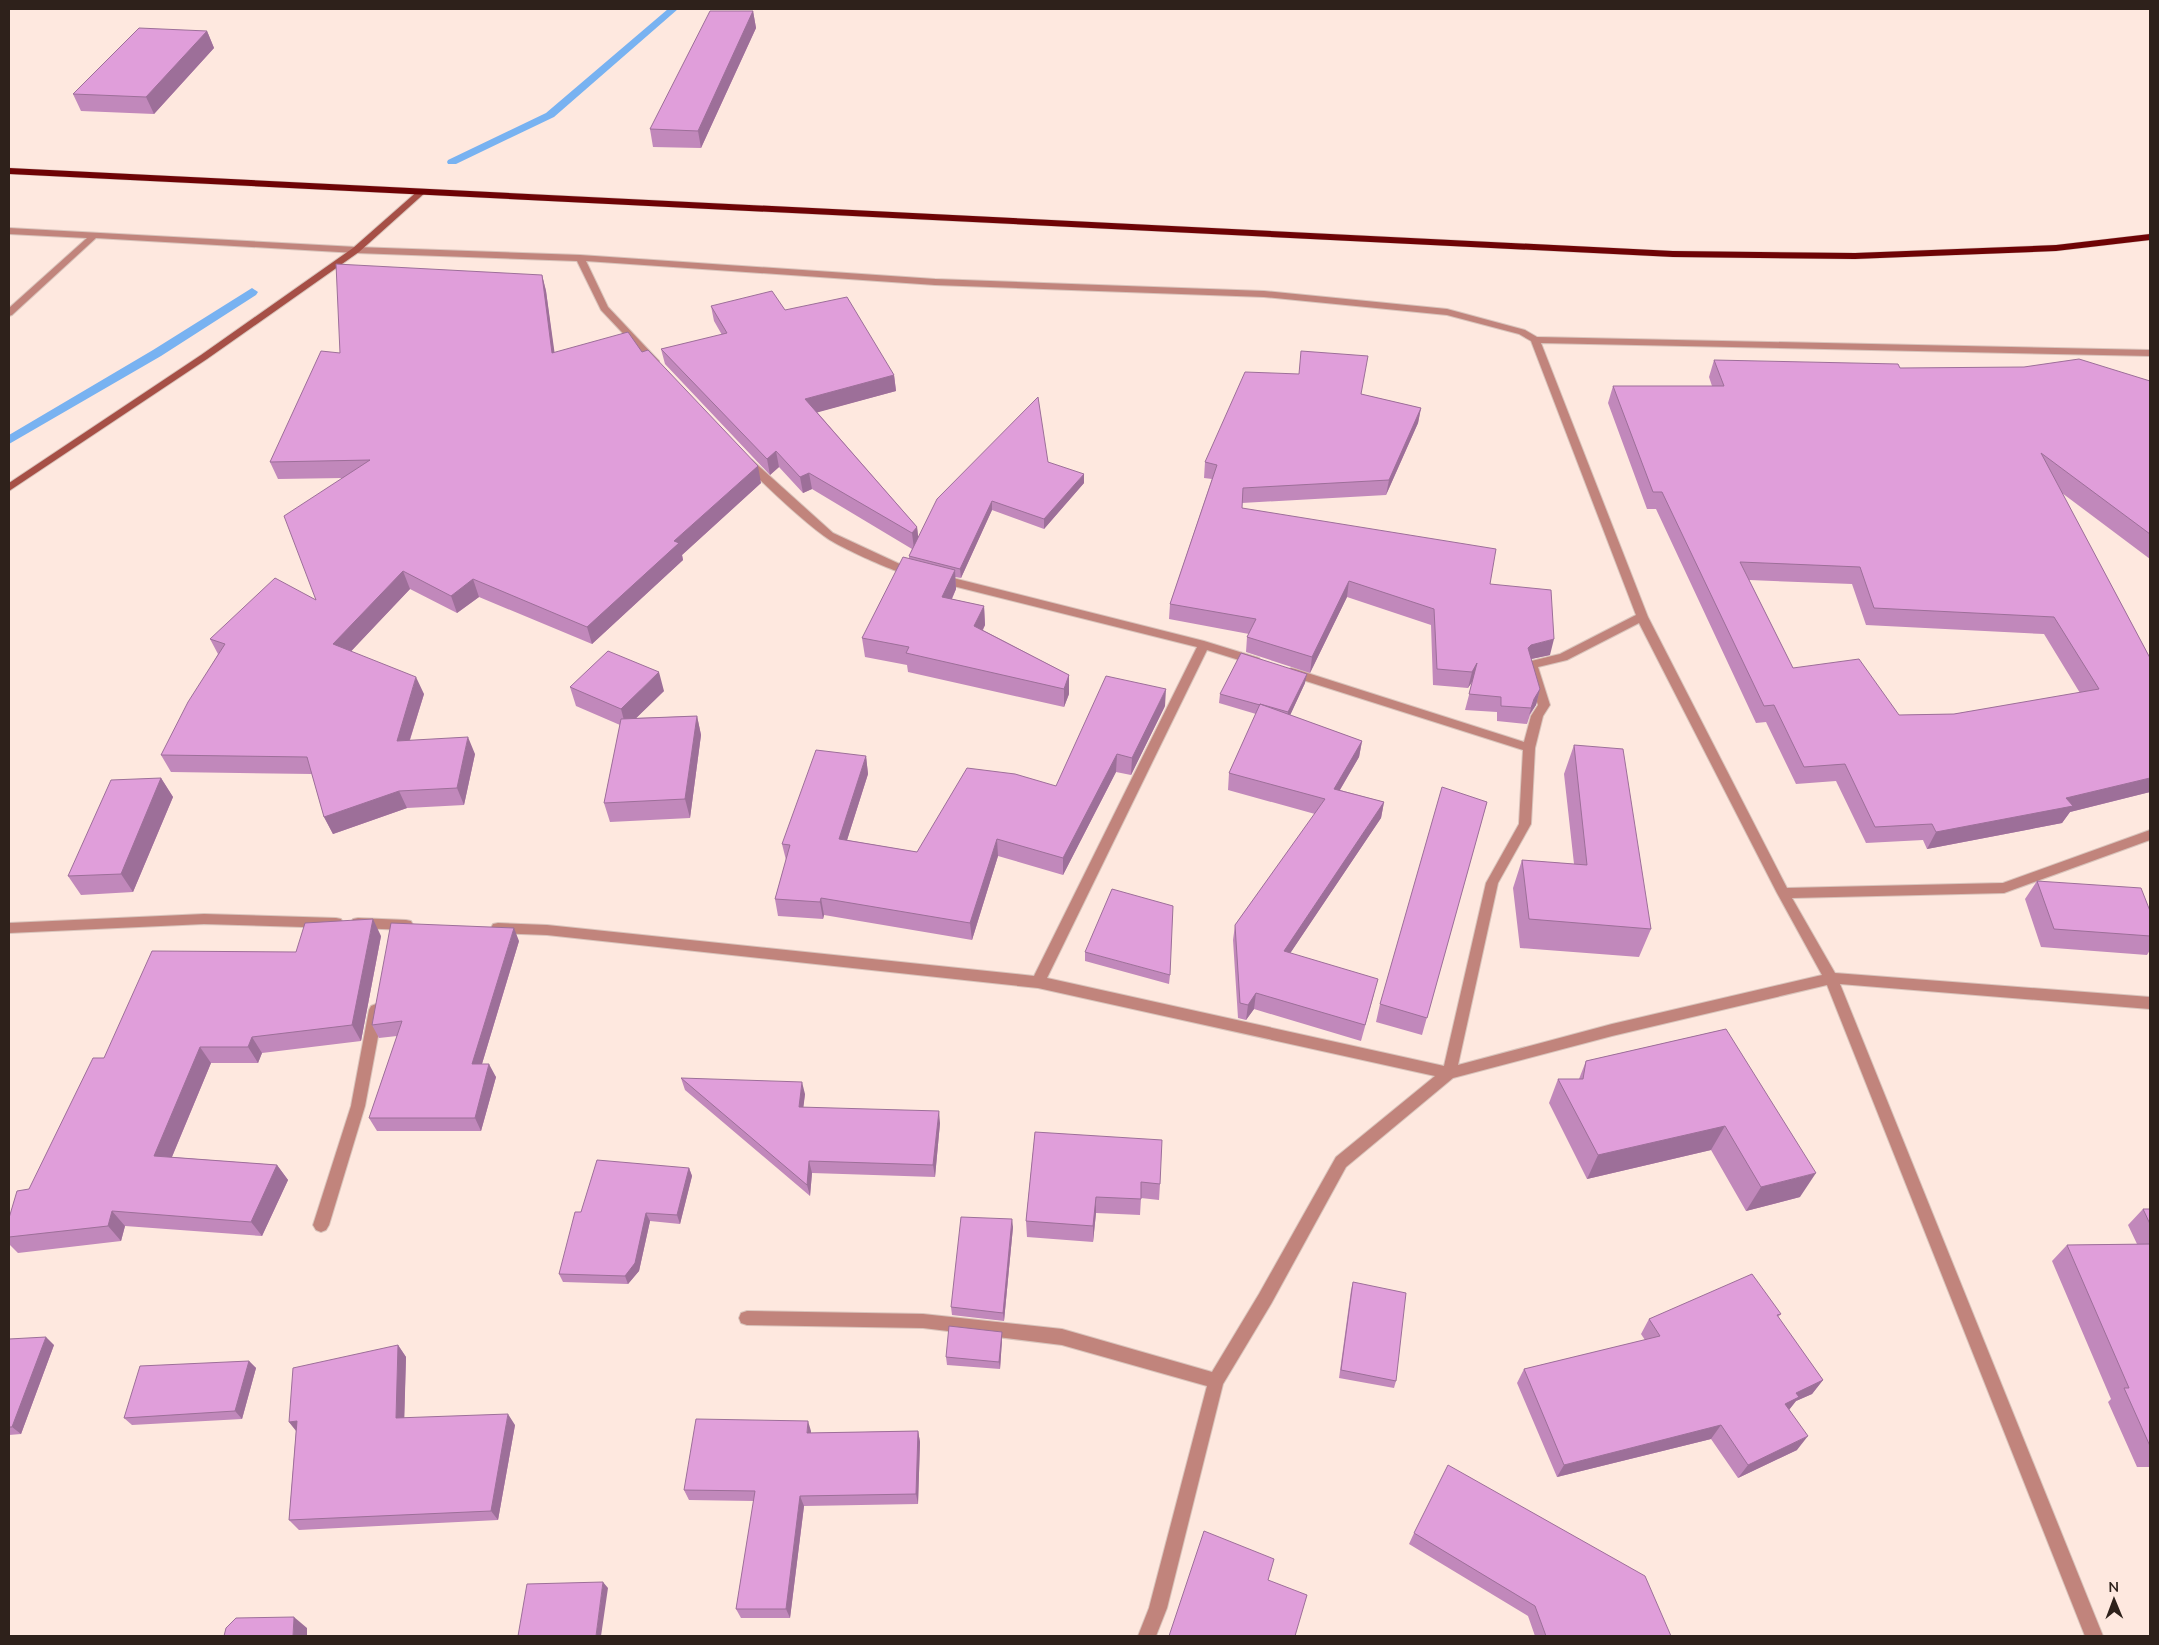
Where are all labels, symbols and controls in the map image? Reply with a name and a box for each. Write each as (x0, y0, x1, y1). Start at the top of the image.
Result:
north arrow (2089, 1575, 2139, 1625)
text: N (2108, 1578, 2119, 1596)

